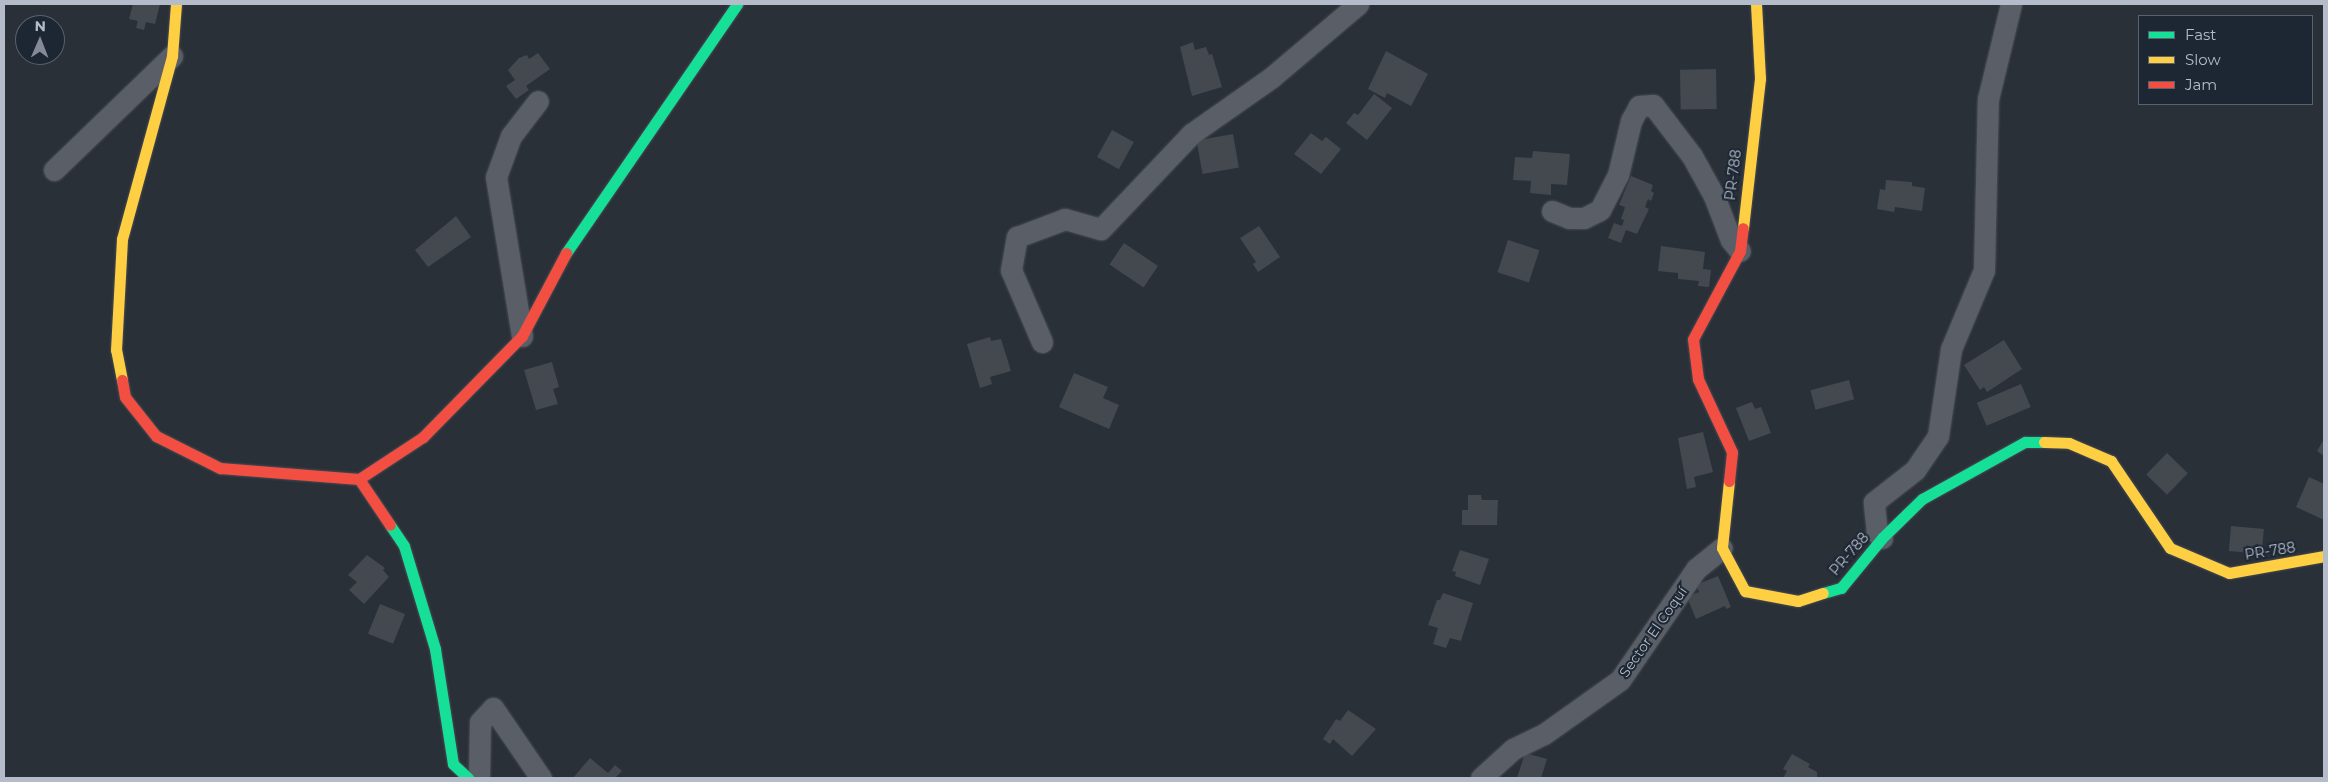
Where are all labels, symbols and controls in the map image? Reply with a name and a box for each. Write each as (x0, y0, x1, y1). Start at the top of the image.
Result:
north arrow (15, 15, 65, 65)
legend (2138, 15, 2313, 105)
text: N (34, 17, 46, 35)
text: Fast (2185, 25, 2216, 44)
text: Slow (2185, 50, 2221, 69)
text: Jam (2185, 75, 2217, 94)
street label: PR-788 (1722, 149, 1744, 201)
street label: PR-788 (1826, 529, 1872, 579)
street label: PR-788 (2243, 539, 2297, 563)
street label: Sector El Coquí (1616, 584, 1690, 680)

